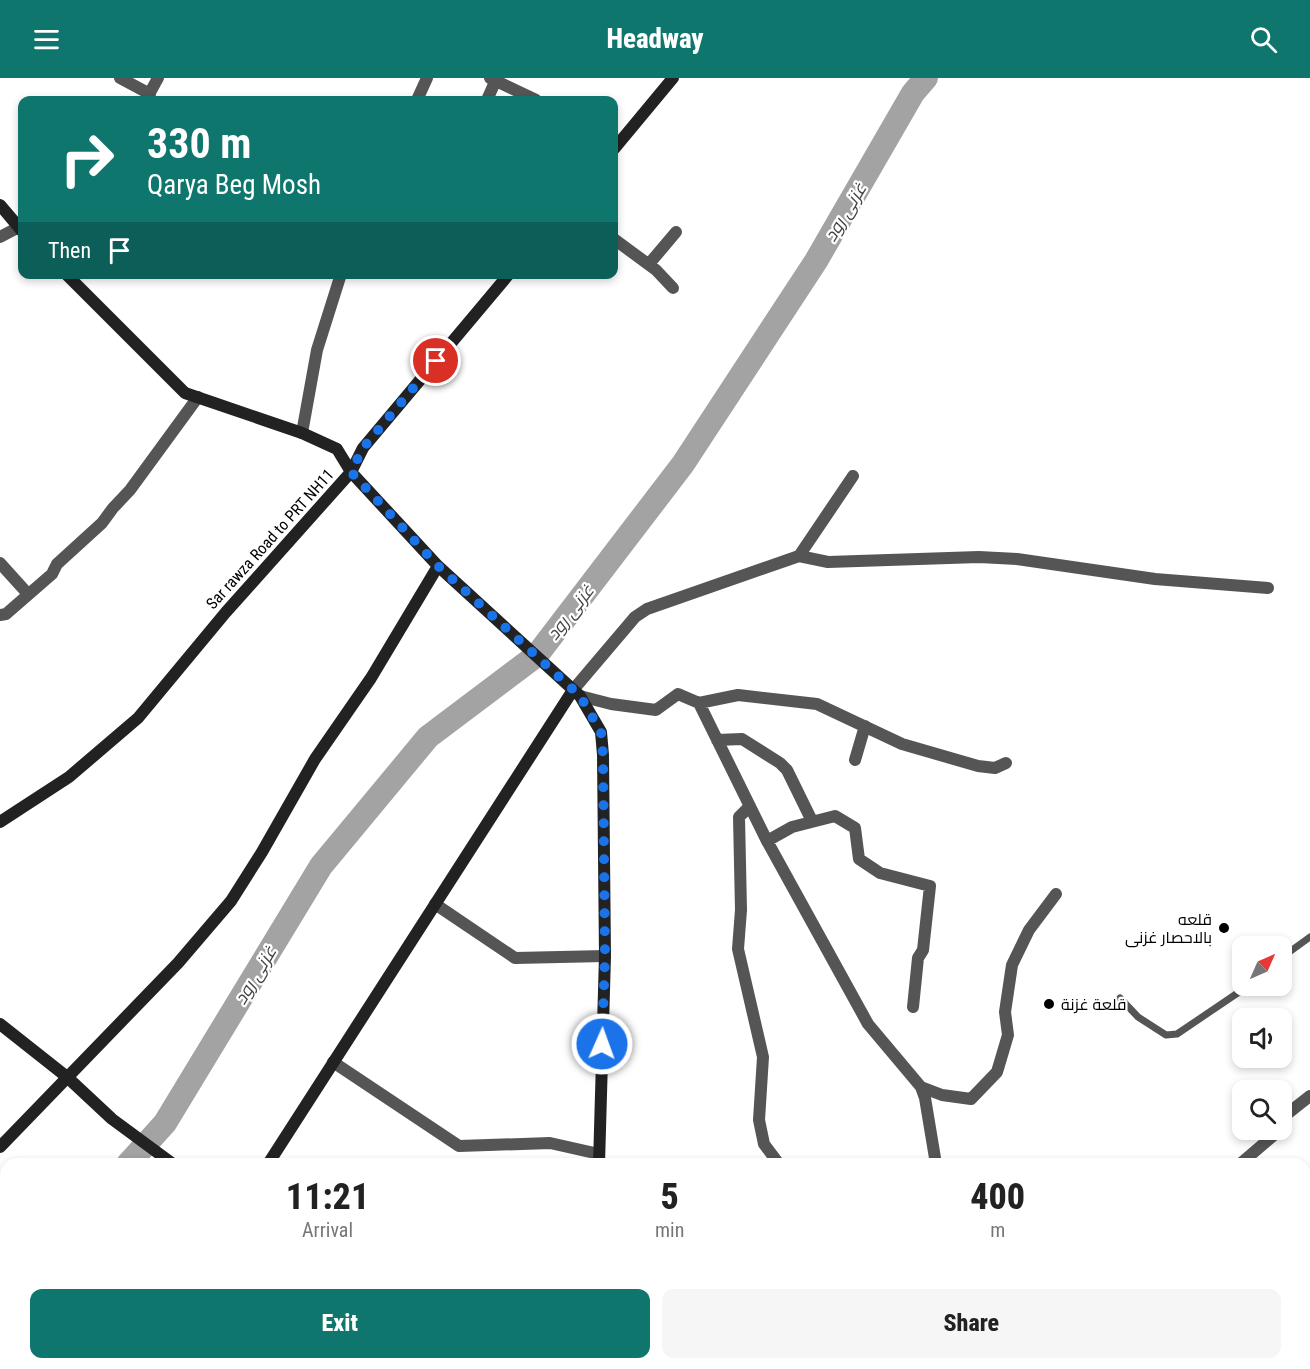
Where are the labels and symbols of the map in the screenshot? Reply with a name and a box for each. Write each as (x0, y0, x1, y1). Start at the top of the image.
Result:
water label: غزنی رود (819, 178, 872, 245)
pin (410, 335, 461, 386)
street label: Sar rawza Road to PRT NH11 (202, 465, 338, 613)
water label: غزنی رود (542, 579, 600, 644)
place label: قلعه بالاحصار غزنی (1125, 910, 1212, 948)
marker: قلعه بالاحصار غزنی (1217, 921, 1231, 935)
north arrow (1232, 936, 1292, 996)
water label: غزنی رود (229, 941, 282, 1008)
place label: قلعة غزنة (1061, 995, 1127, 1014)
marker: قلعة غزنة (1042, 997, 1056, 1011)
position arrow (570, 1012, 634, 1076)

